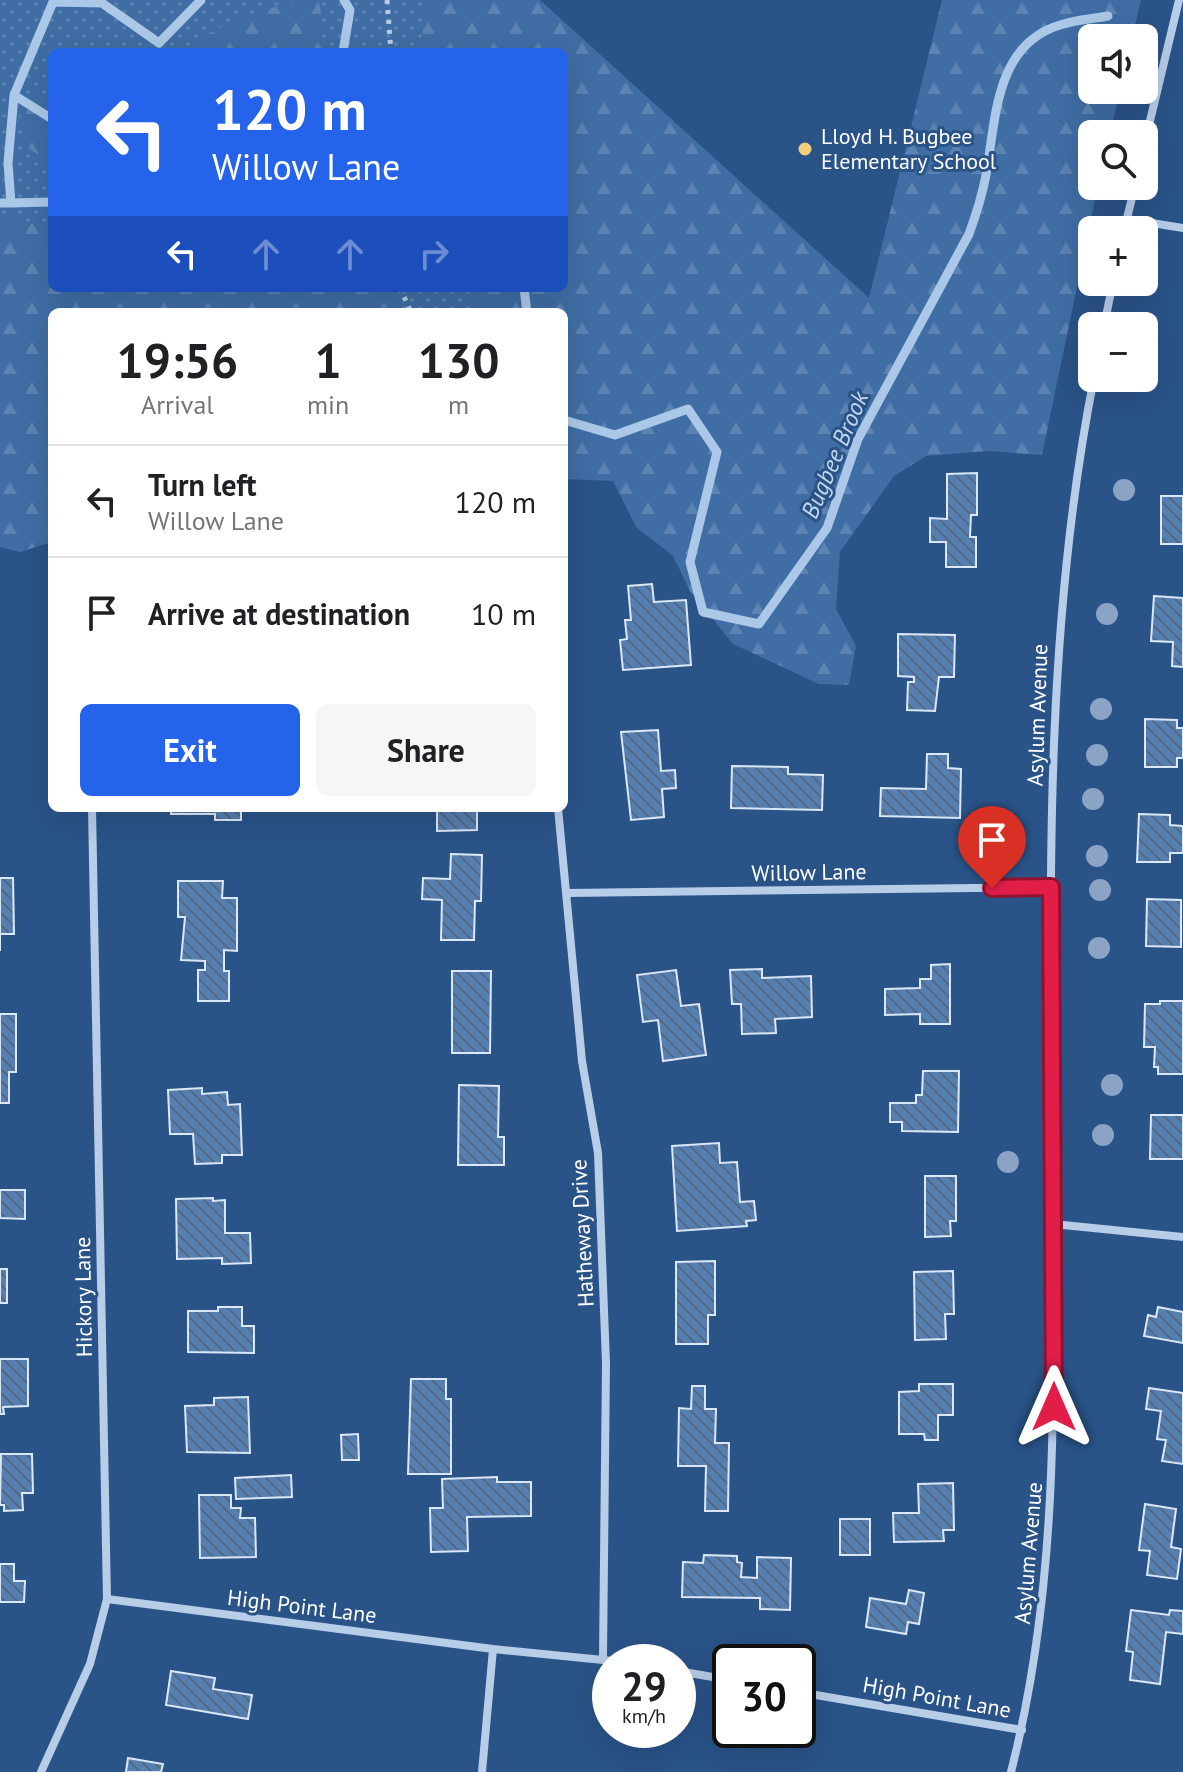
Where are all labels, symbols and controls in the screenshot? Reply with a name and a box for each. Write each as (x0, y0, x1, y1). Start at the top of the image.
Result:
map controls (1078, 24, 1158, 392)
button: sound (1078, 24, 1158, 104)
text: 120 m (212, 73, 367, 145)
icon: left (80, 80, 184, 184)
button: search (1078, 120, 1158, 200)
place label: Lloyd H. Bugbee Elementary School (821, 122, 997, 175)
marker: Lloyd H. Bugbee Elementary School (796, 140, 814, 158)
text: Willow Lane (212, 143, 400, 190)
button: + (1078, 216, 1158, 296)
icon: left (160, 232, 204, 276)
icon: ahead (244, 232, 288, 276)
icon: ahead (328, 232, 372, 276)
icon: right (412, 232, 456, 276)
button: − (1078, 312, 1158, 392)
text: 19:56 (117, 329, 238, 391)
text: 1 (314, 329, 342, 391)
text: 130 (418, 329, 499, 391)
water label: Bugbee Brook (794, 386, 876, 523)
text: Arrival (141, 388, 214, 421)
text: min (307, 388, 349, 421)
text: m (448, 388, 469, 421)
text: Turn left (148, 465, 256, 504)
icon: left (80, 479, 124, 523)
text: 120 m (455, 482, 536, 521)
text: Willow Lane (148, 504, 284, 537)
icon: arrive (80, 591, 124, 635)
text: Arrive at destination (148, 594, 410, 633)
text: 10 m (471, 594, 536, 633)
street label: Asylum Avenue (1021, 643, 1053, 787)
button: Exit (80, 704, 300, 796)
button: Share (316, 704, 536, 796)
pin (958, 806, 1026, 888)
icon: arrive (970, 818, 1014, 862)
street label: Willow Lane (751, 857, 867, 887)
street label: Hatheway Drive (564, 1158, 600, 1308)
street label: Hickory Lane (68, 1236, 98, 1358)
position arrow (1012, 1365, 1096, 1449)
street label: Asylum Avenue (1008, 1481, 1048, 1625)
street label: High Point Lane (226, 1583, 378, 1629)
speed limit sign: 30 (712, 1644, 816, 1748)
text: 29 (621, 1660, 667, 1712)
street label: High Point Lane (861, 1670, 1013, 1724)
text: km/h (622, 1703, 666, 1729)

